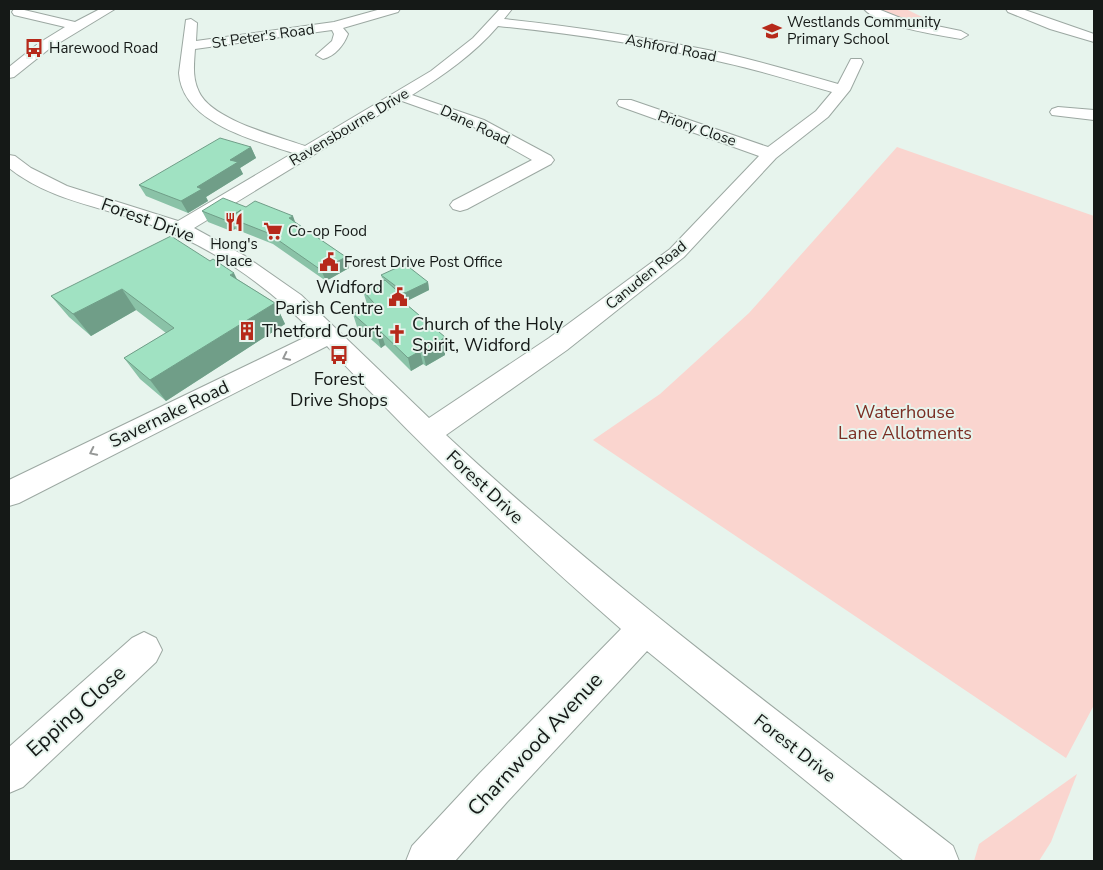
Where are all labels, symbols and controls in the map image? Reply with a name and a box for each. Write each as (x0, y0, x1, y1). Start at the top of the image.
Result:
place label: Westlands Community Primary School (787, 12, 941, 49)
street label: St Peter's Road (210, 19, 316, 53)
school or university icon: Westlands Community Primary School (761, 20, 783, 42)
street label: Ashford Road (624, 29, 718, 67)
bus stop icon: Harewood Road (23, 37, 45, 59)
place label: Harewood Road (49, 38, 158, 58)
street label: Ravensbourne Drive (286, 83, 412, 171)
street label: Dane Road (437, 100, 513, 150)
street label: Priory Close (655, 105, 739, 151)
street label: Forest Drive (98, 192, 198, 248)
restaurant icon: Hong's Place (223, 211, 245, 233)
supermarket icon: Co-op Food (262, 220, 284, 242)
place label: Co-op Food (288, 221, 367, 241)
place label: Hong's Place (210, 234, 258, 271)
street label: Canuden Road (601, 236, 691, 314)
public building icon: Forest Drive Post Office (318, 251, 340, 273)
place label: Forest Drive Post Office (344, 252, 502, 272)
place label: Widford Parish Centre (275, 275, 383, 320)
public building icon: Widford Parish Centre (387, 286, 409, 308)
place label: Church of the Holy Spirit, Widford (412, 312, 564, 357)
place label: Thetford Court (262, 319, 382, 343)
building icon: Thetford Court (236, 320, 258, 342)
church icon: Church of the Holy Spirit, Widford (386, 323, 408, 345)
bus stop icon: Forest Drive Shops (328, 344, 350, 366)
one-way arrow (282, 350, 291, 360)
place label: Forest Drive Shops (290, 367, 388, 412)
street label: Savernake Road (105, 375, 233, 453)
park label: Waterhouse Lane Allotments (838, 400, 972, 445)
street label: Forest Drive (441, 445, 529, 529)
one-way arrow (89, 446, 98, 456)
street label: Epping Close (20, 659, 132, 763)
street label: Charnwood Avenue (461, 666, 609, 822)
street label: Forest Drive (749, 708, 841, 788)

